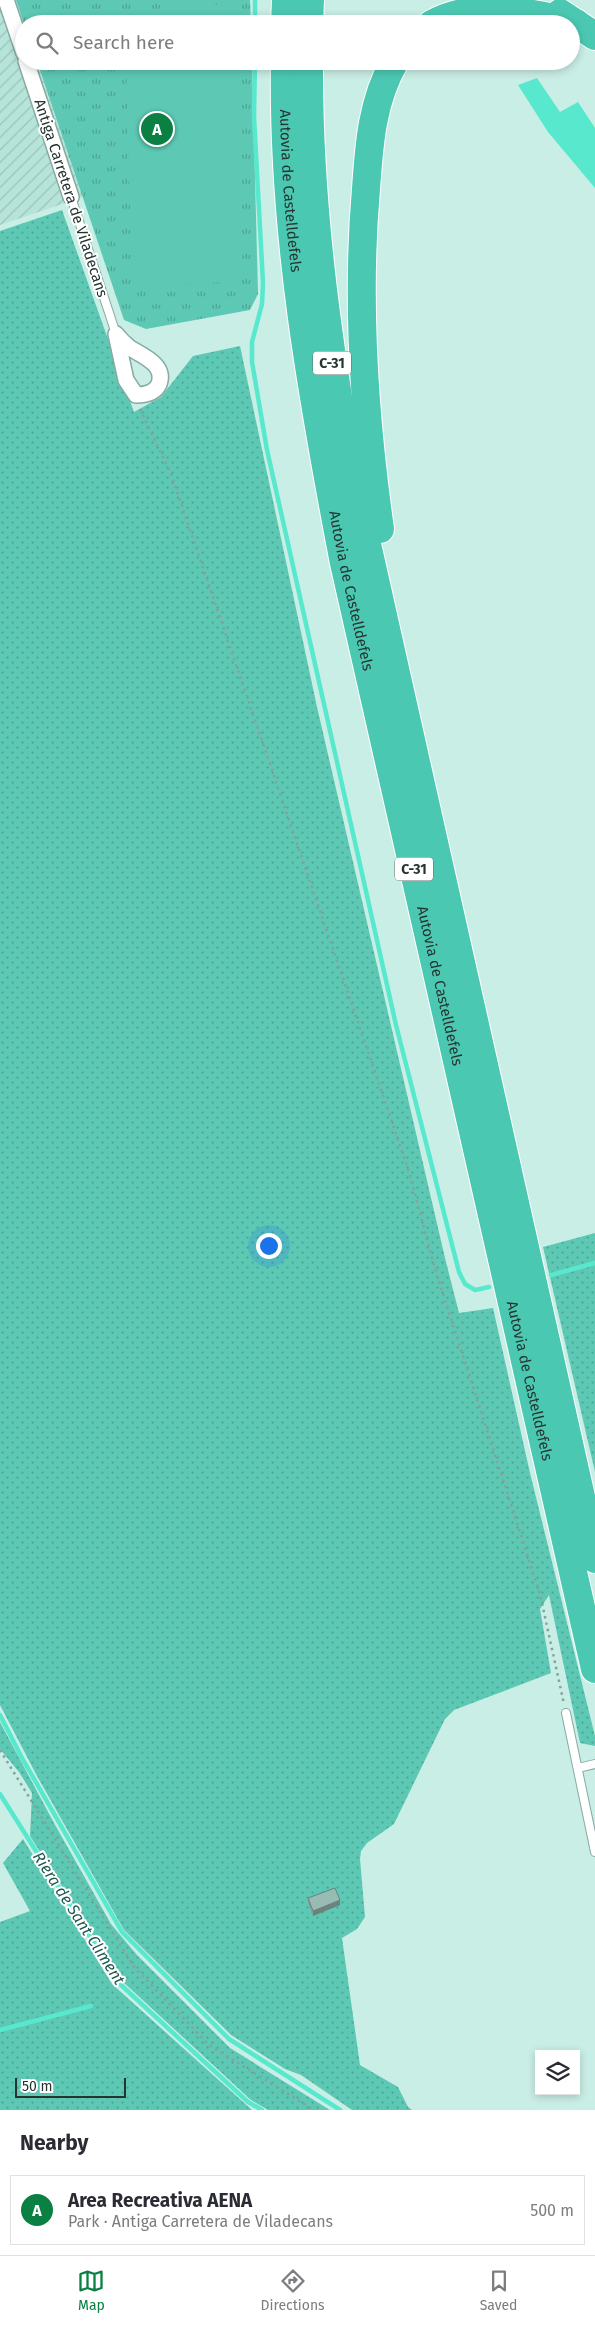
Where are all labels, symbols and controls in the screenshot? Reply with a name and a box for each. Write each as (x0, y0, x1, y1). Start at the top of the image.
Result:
search box (15, 15, 580, 70)
icon: search (33, 29, 61, 57)
text: Search here (73, 31, 174, 54)
street label: Antiga Carretera de Viladecans (30, 97, 112, 299)
street label: Autovia de Castelldefels (276, 109, 305, 273)
pin: A (141, 110, 173, 148)
road number: C-31 (313, 352, 351, 374)
street label: Autovia de Castelldefels (325, 509, 377, 672)
road number: C-31 (395, 858, 433, 881)
street label: Autovia de Castelldefels (413, 904, 467, 1067)
your location (256, 1233, 282, 1259)
street label: Autovia de Castelldefels (503, 1299, 556, 1462)
water label: Riera de Sant Climent (29, 1848, 129, 1988)
map controls (535, 2050, 580, 2095)
button: layers (535, 2050, 580, 2095)
scale bar (15, 2075, 126, 2098)
text: 50 m (22, 2078, 53, 2095)
text: Nearby (20, 2130, 88, 2156)
text: Area Recreativa AENA (68, 2189, 252, 2212)
text: A (32, 2201, 42, 2220)
text: 500 m (530, 2201, 574, 2220)
text: Park · Antiga Carretera de Viladecans (68, 2212, 333, 2231)
tab: Map (77, 2267, 105, 2314)
tab: Directions (260, 2267, 325, 2314)
tab: Saved (480, 2267, 518, 2314)

